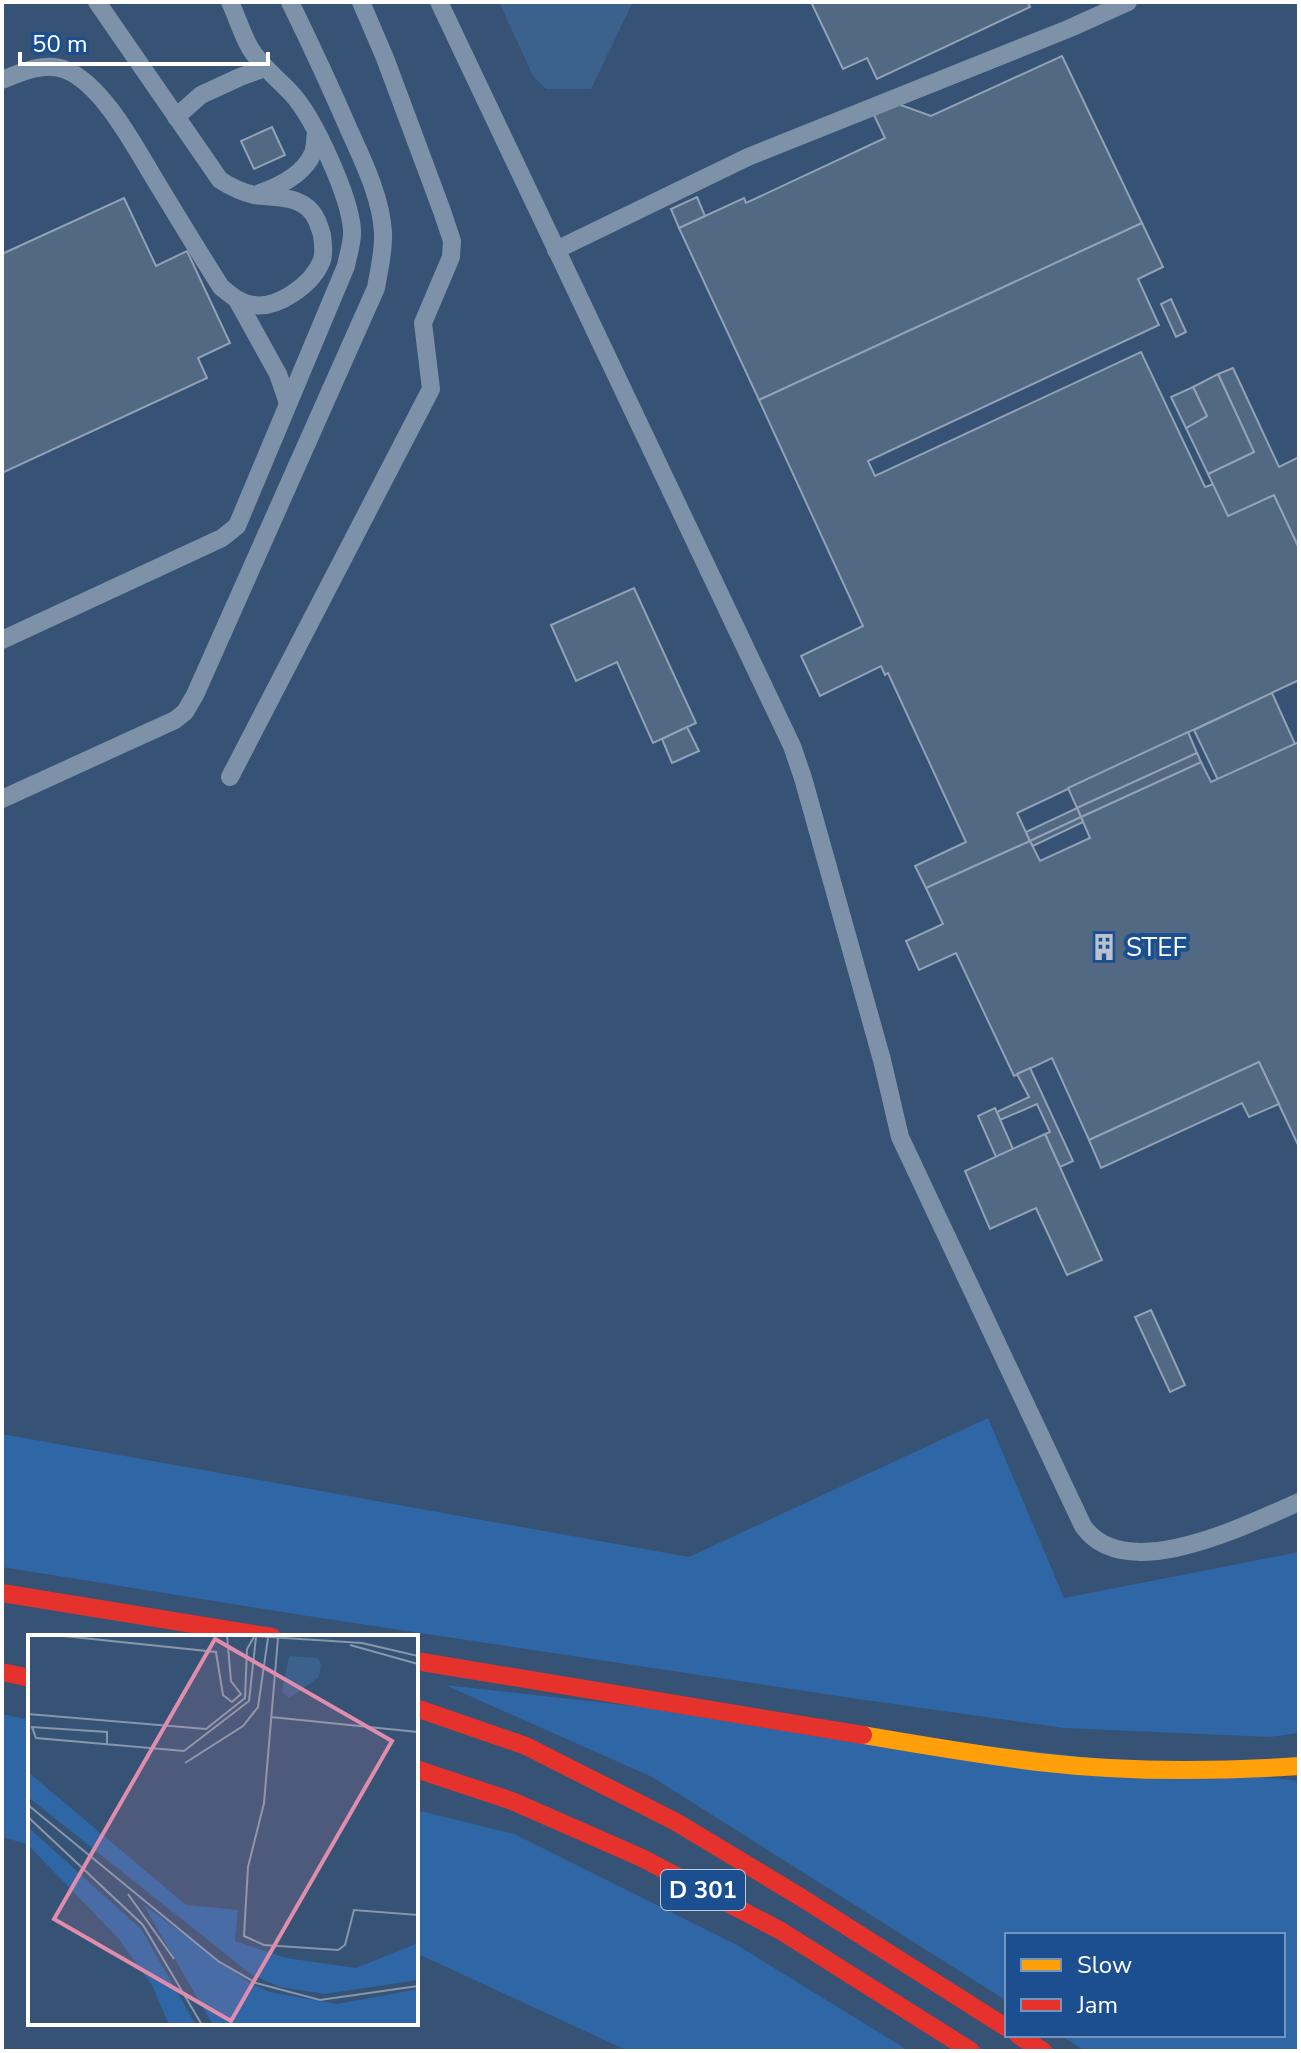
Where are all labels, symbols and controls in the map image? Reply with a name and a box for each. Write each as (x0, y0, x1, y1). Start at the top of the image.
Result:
scale bar (20, 16, 268, 66)
text: 50 m (32, 28, 88, 60)
place label: STEF (1126, 930, 1187, 965)
building icon: STEF (1089, 932, 1119, 962)
inset map (28, 1635, 418, 2025)
road number: D 301 (661, 1870, 745, 1910)
legend (1005, 1933, 1285, 2037)
text: Slow (1077, 1949, 1132, 1981)
text: Jam (1076, 1989, 1118, 2021)

